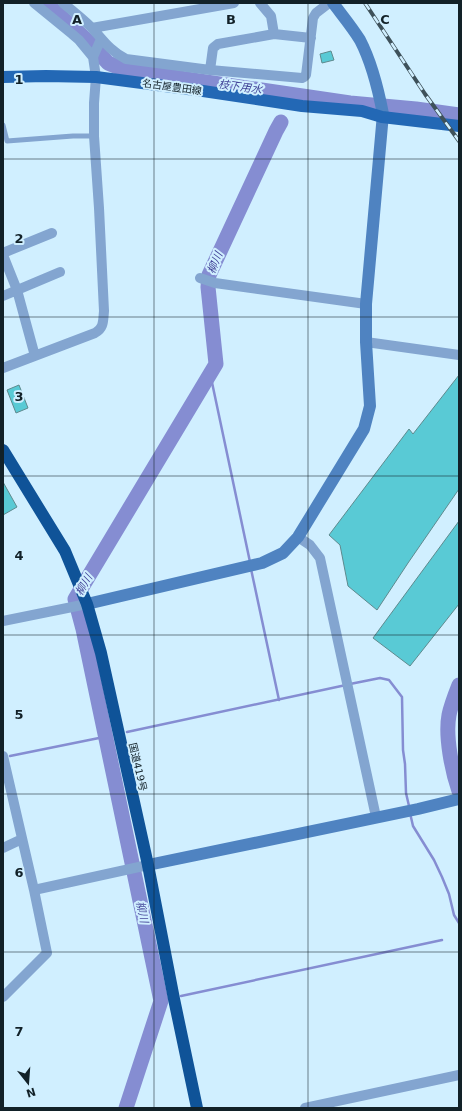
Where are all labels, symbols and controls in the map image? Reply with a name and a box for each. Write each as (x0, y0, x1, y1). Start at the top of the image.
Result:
text: A (72, 12, 82, 27)
text: B (226, 12, 236, 27)
text: C (380, 12, 390, 27)
text: 1 (14, 72, 24, 87)
street label: 名古屋豊田線 (142, 77, 202, 97)
water label: 枝下用水 (217, 78, 264, 97)
text: 2 (14, 231, 24, 246)
water label: 柳川 (205, 249, 226, 276)
text: 3 (14, 389, 24, 404)
text: 4 (14, 548, 24, 563)
water label: 柳川 (73, 571, 96, 598)
text: 5 (14, 707, 24, 722)
street label: 国道419号 (127, 742, 149, 792)
text: 6 (14, 865, 24, 880)
water label: 柳川 (133, 900, 151, 925)
text: 7 (14, 1024, 24, 1039)
north arrow (8, 1063, 48, 1103)
text: N (24, 1085, 37, 1100)

